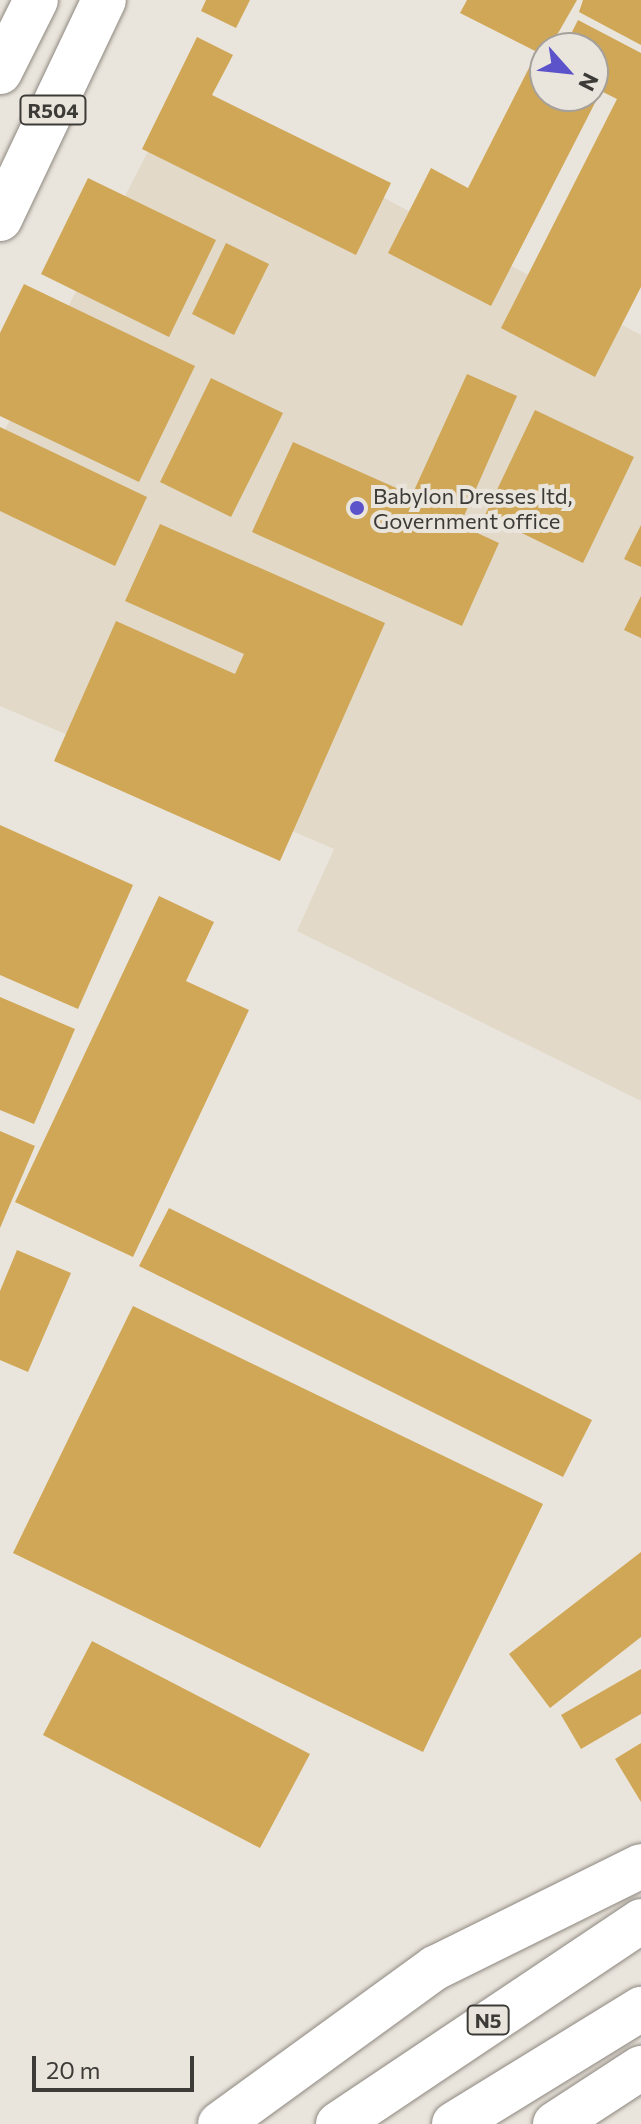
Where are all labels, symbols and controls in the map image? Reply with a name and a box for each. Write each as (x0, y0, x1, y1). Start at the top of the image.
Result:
north arrow (529, 32, 609, 112)
text: N (573, 69, 605, 96)
road number: R504 (19, 94, 87, 126)
place label: Babylon Dresses ltd, Government office (373, 482, 573, 534)
marker: Babylon Dresses ltd, Government office (348, 499, 366, 517)
road number: N5 (466, 2004, 510, 2036)
scale bar (36, 2040, 198, 2090)
text: 20 m (46, 2055, 100, 2084)

